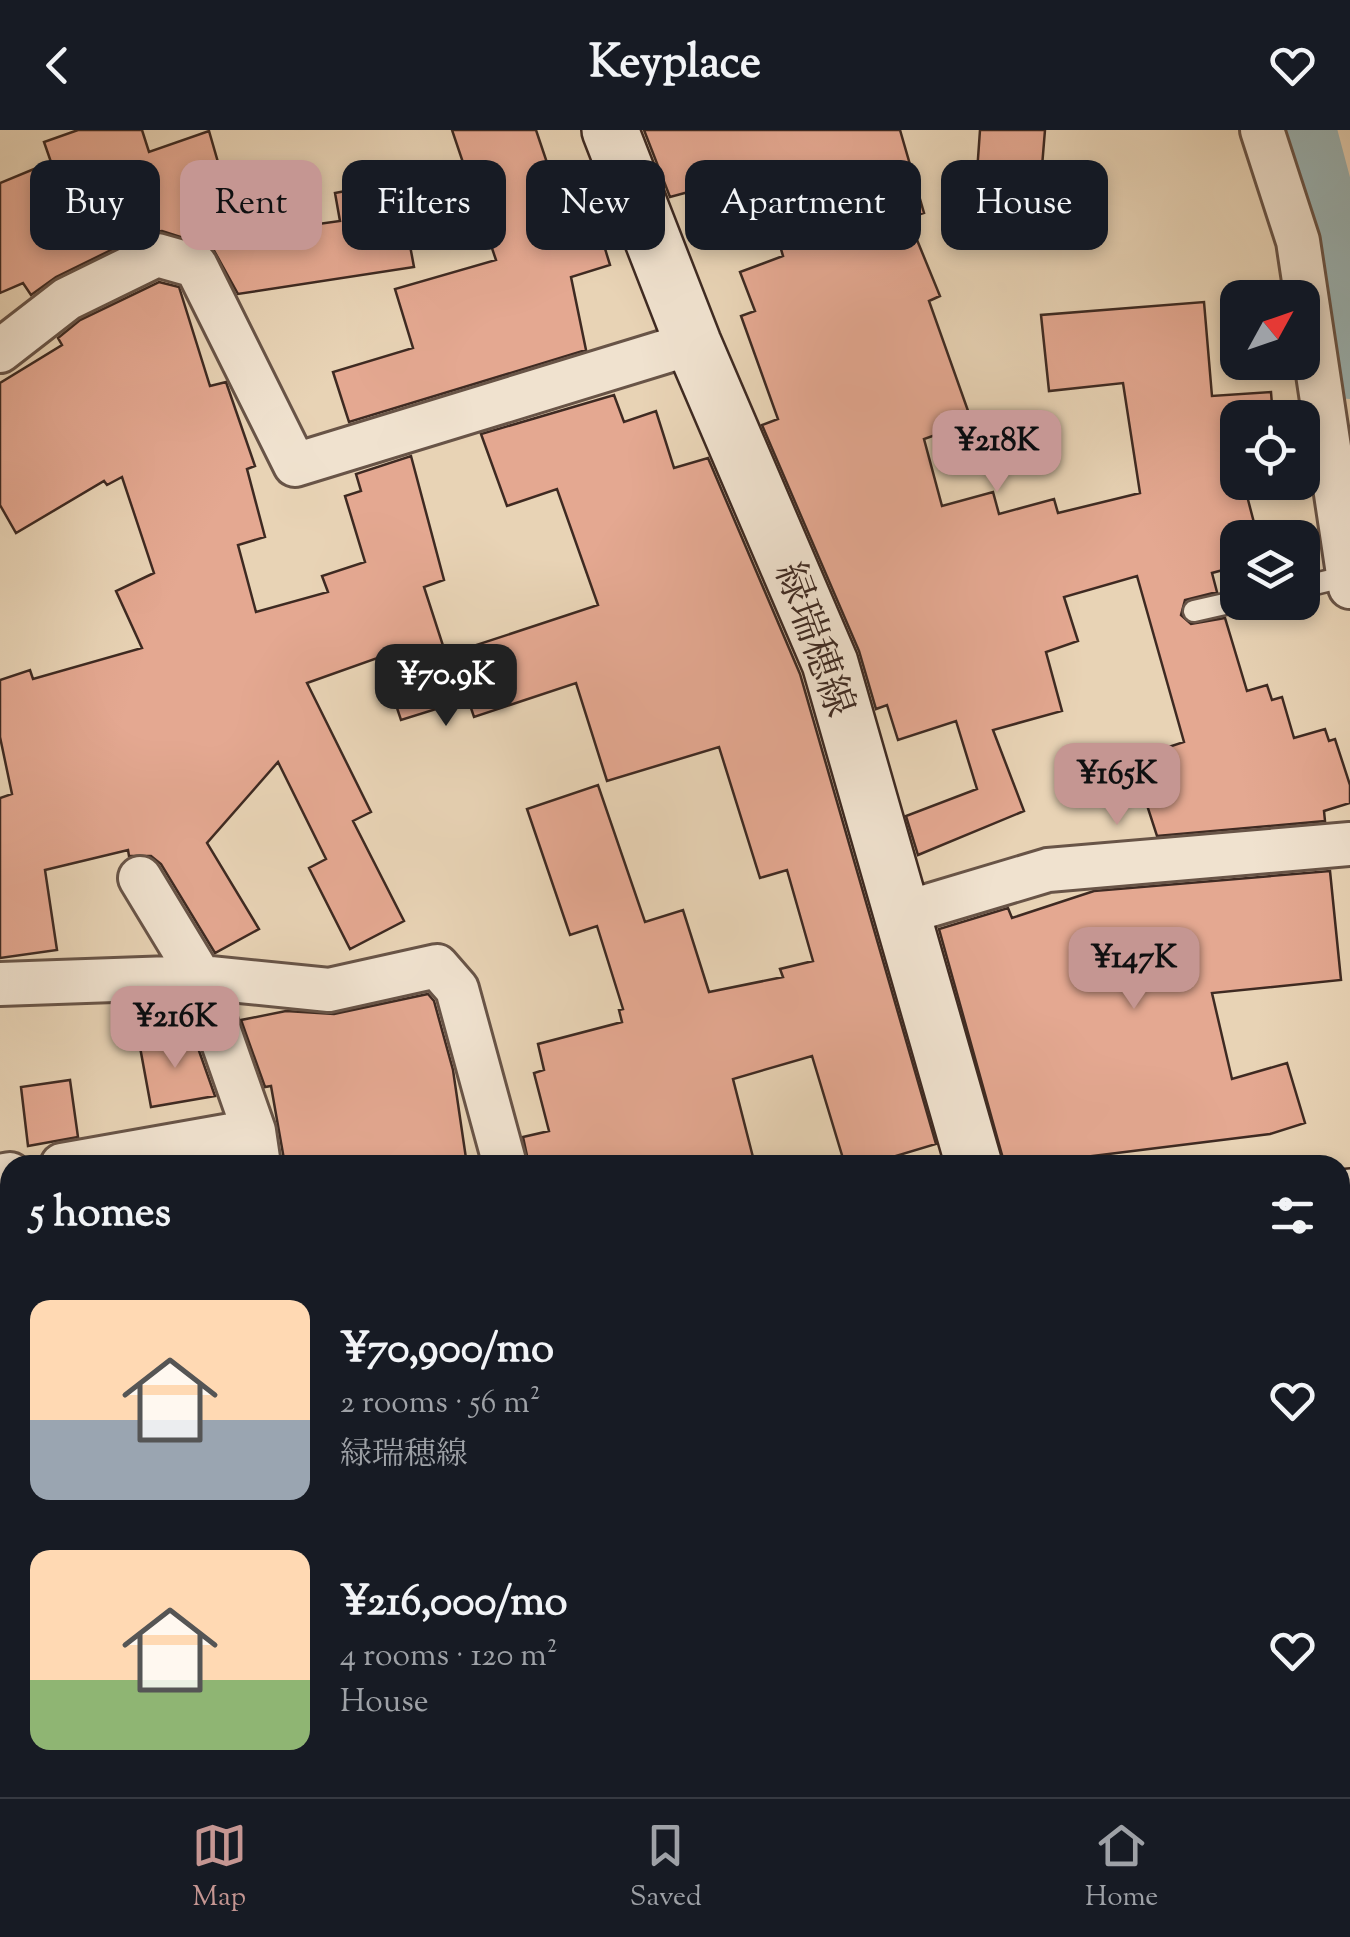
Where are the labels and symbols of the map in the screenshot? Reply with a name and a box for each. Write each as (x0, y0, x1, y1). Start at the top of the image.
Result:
north arrow (1220, 280, 1320, 380)
pin: ¥218K (927, 410, 1067, 495)
street label: 緑瑞穂線 (758, 556, 866, 725)
pin: ¥70.9K (365, 644, 527, 729)
pin: ¥165K (1047, 743, 1187, 828)
pin: ¥147K (1064, 927, 1204, 1012)
pin: ¥216K (105, 986, 245, 1071)

